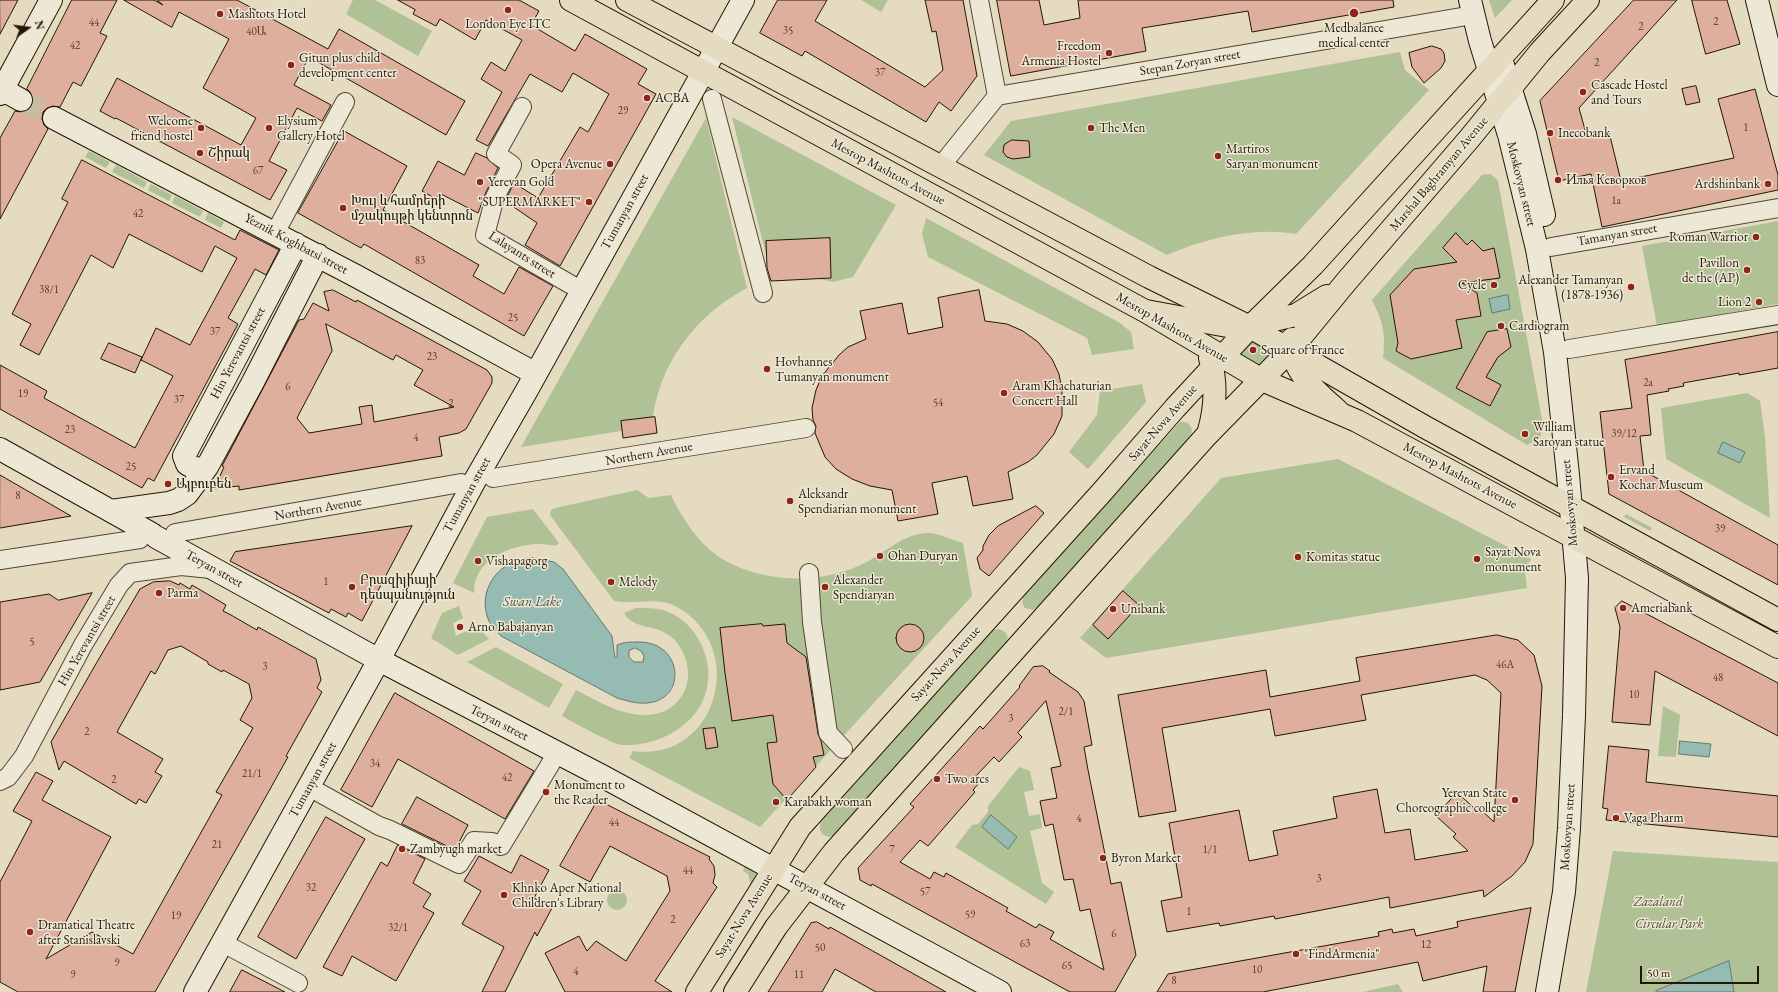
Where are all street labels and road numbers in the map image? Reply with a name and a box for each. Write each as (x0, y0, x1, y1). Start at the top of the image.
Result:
street label: Stepan Zoryan street (1139, 46, 1241, 80)
street label: Marshal Baghramyan Avenue (1387, 114, 1491, 234)
street label: Mesrop Mashtots Avenue (828, 135, 948, 209)
street label: Moskovyan street (1503, 140, 1539, 228)
street label: Tumanyan street (598, 171, 652, 253)
street label: Yeznik Koghbatsi street (242, 210, 350, 278)
street label: Tamanyan street (1576, 220, 1658, 250)
street label: Lalayants street (486, 228, 558, 282)
street label: Mesrop Mashtots Avenue (1113, 289, 1231, 367)
street label: Hin Yerevantsi street (207, 304, 269, 402)
street label: Sayat-Nova Avenue (1125, 381, 1201, 465)
street label: Northern Avenue (604, 439, 694, 469)
street label: Mesrop Mashtots Avenue (1400, 439, 1520, 513)
street label: Tumanyan street (440, 454, 494, 536)
street label: Moskovyan street (1558, 459, 1582, 547)
street label: Northern Avenue (273, 494, 363, 524)
street label: Teryan street (182, 547, 246, 591)
street label: Hin Yerevantsi street (55, 593, 119, 689)
street label: Sayat-Nova Avenue (908, 623, 984, 705)
street label: Teryan street (467, 702, 531, 744)
street label: Tumanyan street (286, 739, 340, 821)
street label: Moskovyan street (1557, 783, 1579, 871)
street label: Teryan street (785, 870, 849, 914)
street label: Sayat-Nova Avenue (712, 871, 776, 961)

